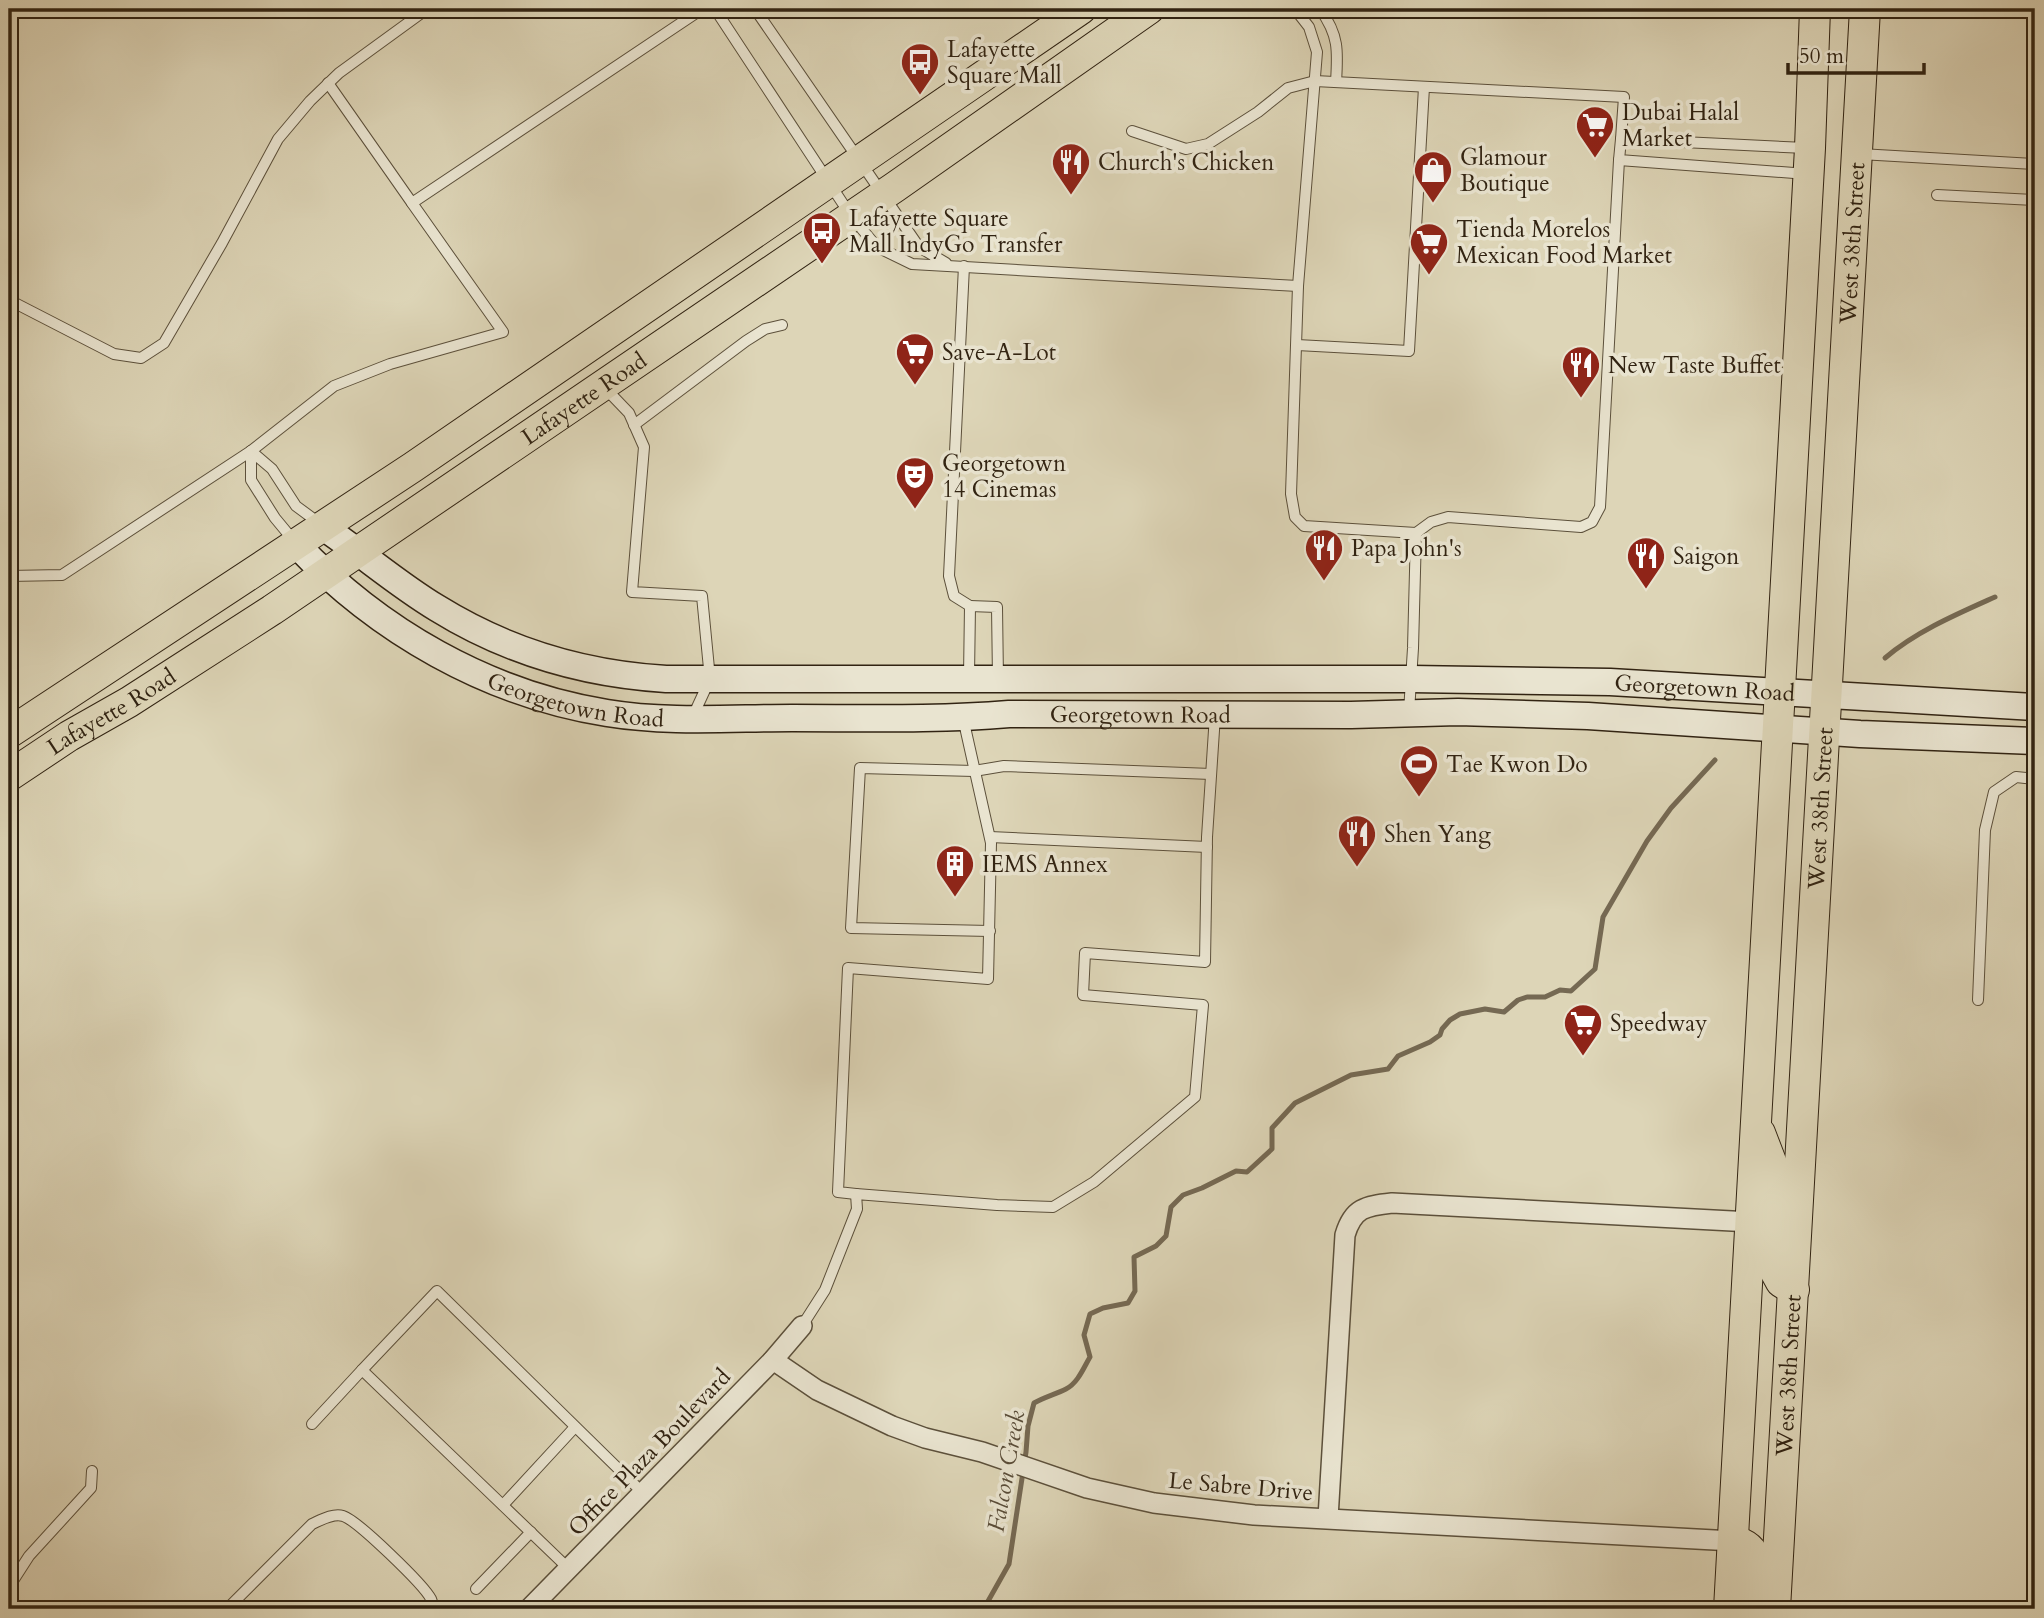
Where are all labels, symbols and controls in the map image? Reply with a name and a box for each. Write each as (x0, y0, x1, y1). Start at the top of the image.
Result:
scale bar (1788, 32, 1925, 76)
place label: Lafayette Square Mall (947, 34, 1062, 91)
bus stop icon: Lafayette Square Mall (899, 41, 941, 96)
text: 50 m (1799, 42, 1844, 71)
place label: Dubai Halal Market (1622, 97, 1739, 154)
supermarket icon: Dubai Halal Market (1574, 104, 1616, 159)
restaurant icon: Church's Chicken (1050, 141, 1092, 196)
place label: Glamour Boutique (1460, 142, 1550, 199)
place label: Church's Chicken (1098, 147, 1274, 178)
shop icon: Glamour Boutique (1412, 149, 1454, 204)
street label: West 38th Street (1832, 161, 1872, 326)
place label: Lafayette Square Mall IndyGo Transfer (849, 203, 1063, 260)
bus stop icon: Lafayette Square Mall IndyGo Transfer (801, 210, 843, 265)
place label: Tienda Morelos Mexican Food Market (1456, 214, 1672, 271)
supermarket icon: Tienda Morelos Mexican Food Market (1408, 221, 1450, 276)
supermarket icon: Save-A-Lot (894, 331, 936, 386)
place label: Save-A-Lot (942, 337, 1056, 368)
restaurant icon: New Taste Buffet (1560, 344, 1602, 399)
street label: Lafayette Road (515, 345, 653, 452)
place label: New Taste Buffet (1608, 350, 1781, 381)
place label: Georgetown 14 Cinemas (942, 448, 1066, 505)
theatre icon: Georgetown 14 Cinemas (894, 455, 936, 510)
restaurant icon: Papa John's (1303, 527, 1345, 582)
place label: Papa John's (1351, 533, 1462, 564)
restaurant icon: Saigon (1625, 535, 1667, 590)
place label: Saigon (1673, 541, 1739, 572)
street label: Lafayette Road (41, 661, 182, 762)
street label: Georgetown Road (482, 665, 665, 735)
street label: Georgetown Road (1613, 667, 1797, 709)
street label: Georgetown Road (1050, 699, 1232, 731)
street label: West 38th Street (1800, 727, 1841, 891)
sports icon: Tae Kwon Do (1398, 743, 1440, 798)
place label: Tae Kwon Do (1446, 749, 1588, 780)
restaurant icon: Shen Yang (1336, 813, 1378, 868)
place label: Shen Yang (1384, 819, 1491, 850)
building icon: IEMS Annex (934, 843, 976, 898)
place label: IEMS Annex (982, 849, 1108, 880)
supermarket icon: Speedway (1562, 1002, 1604, 1057)
place label: Speedway (1610, 1008, 1707, 1039)
street label: West 38th Street (1769, 1294, 1809, 1458)
street label: Office Plaza Boulevard (561, 1361, 738, 1543)
water label: Falcon Creek (980, 1408, 1033, 1534)
street label: Le Sabre Drive (1167, 1465, 1315, 1508)

